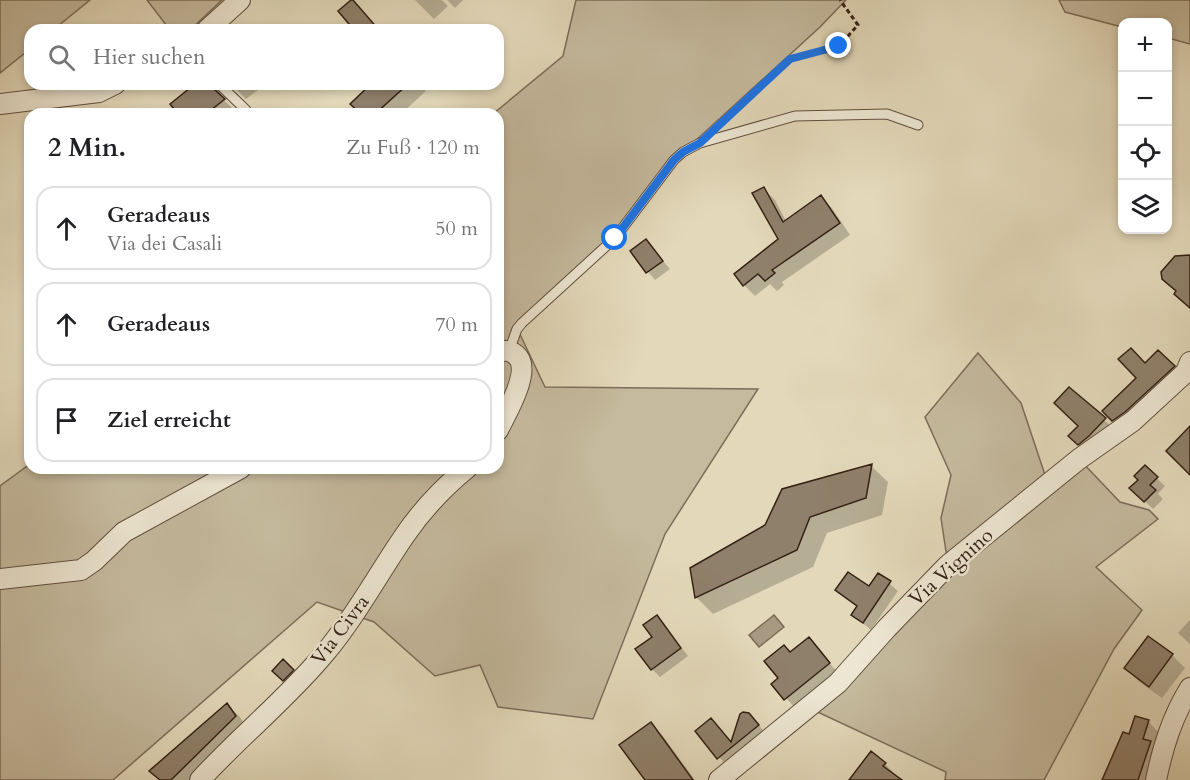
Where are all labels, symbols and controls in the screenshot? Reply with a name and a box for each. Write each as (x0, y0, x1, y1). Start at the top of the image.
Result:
map controls (1118, 18, 1172, 234)
button: + (1118, 18, 1172, 72)
search box (24, 24, 504, 90)
route end (825, 32, 851, 58)
icon: search (45, 41, 78, 74)
text: Hier suchen (93, 42, 206, 72)
button: − (1118, 72, 1172, 126)
button: locate (1118, 126, 1172, 180)
text: 2 Min. (48, 130, 126, 165)
text: Zu Fuß · 120 m (346, 134, 480, 161)
button: layers (1118, 180, 1172, 234)
text: Geradeaus (107, 200, 210, 230)
icon: ahead (50, 212, 83, 245)
text: 50 m (435, 215, 478, 242)
route start (601, 224, 627, 250)
text: Via dei Casali (107, 230, 222, 257)
icon: ahead (50, 308, 83, 341)
text: Geradeaus (107, 309, 210, 339)
text: 70 m (435, 311, 478, 338)
icon: arrive (50, 404, 83, 437)
text: Ziel erreicht (107, 405, 231, 435)
street label: Via Vignino (903, 522, 999, 612)
street label: Via Civra (305, 589, 375, 671)

